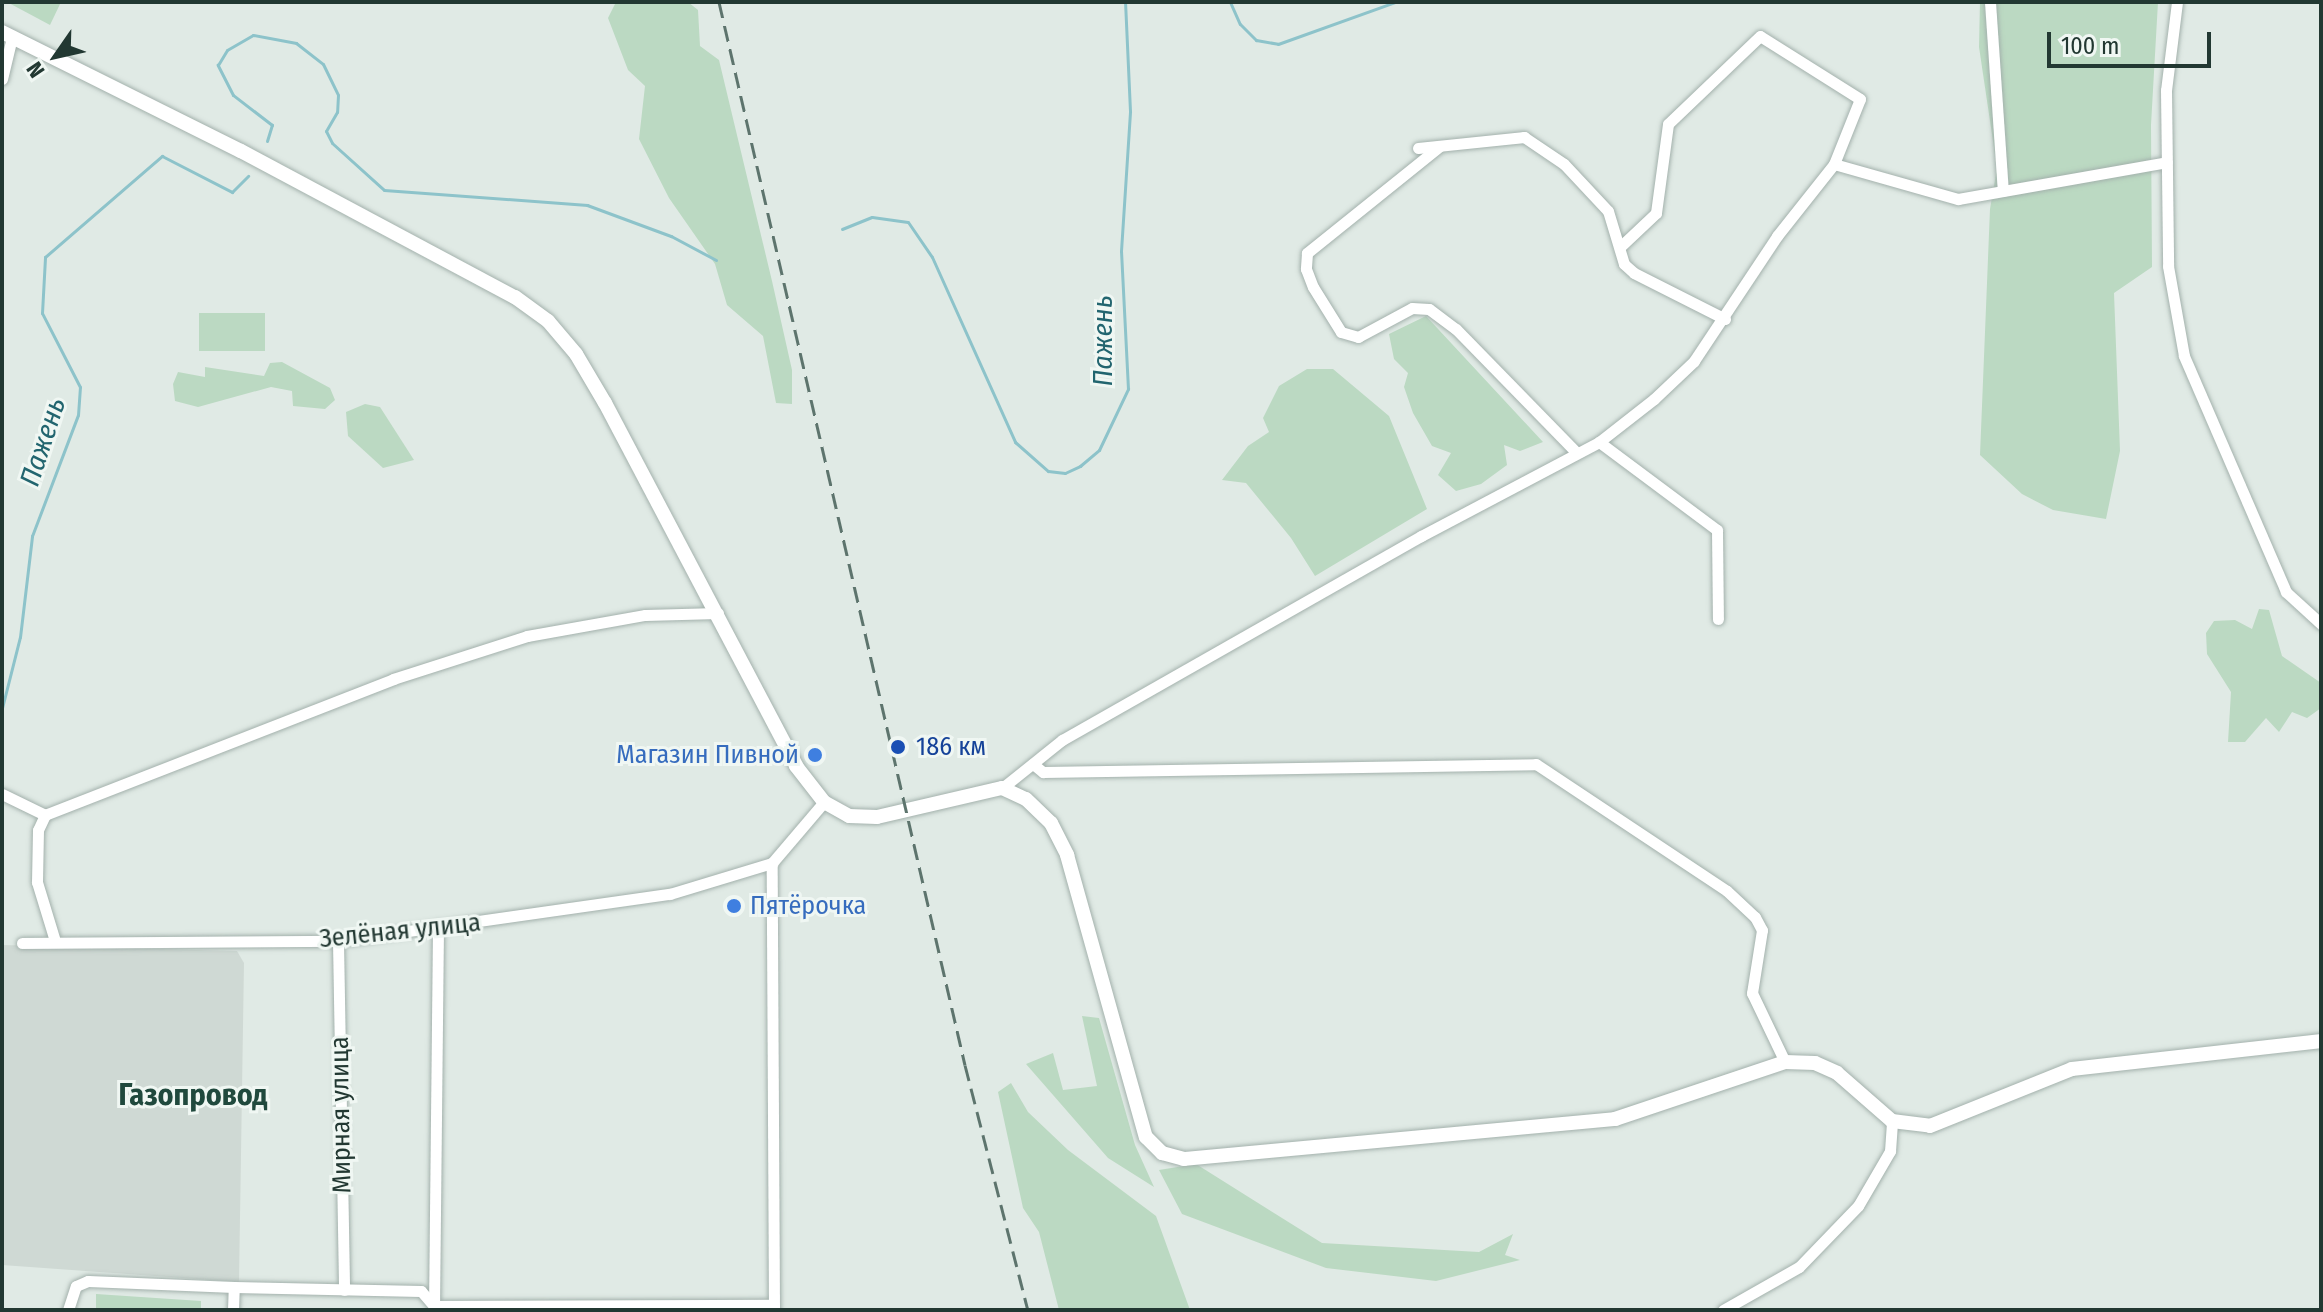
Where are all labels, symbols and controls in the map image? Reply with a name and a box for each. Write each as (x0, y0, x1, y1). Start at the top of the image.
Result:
north arrow (16, 16, 96, 96)
scale bar (2051, 16, 2215, 66)
text: 100 m (2061, 32, 2119, 60)
text: N (21, 57, 51, 83)
water label: Пажень (1086, 295, 1120, 387)
water label: Пажень (13, 394, 73, 490)
place label: 186 км (916, 731, 986, 763)
marker: 186 км (887, 736, 909, 758)
place label: Магазин Пивной (616, 739, 799, 771)
marker: Магазин Пивной (806, 746, 824, 764)
place label: Пятёрочка (750, 890, 866, 922)
marker: Пятёрочка (725, 897, 743, 915)
street label: Зелёная улица (318, 907, 482, 955)
street label: Мирная улица (324, 1036, 358, 1194)
district label: Газопровод (118, 1077, 268, 1113)

